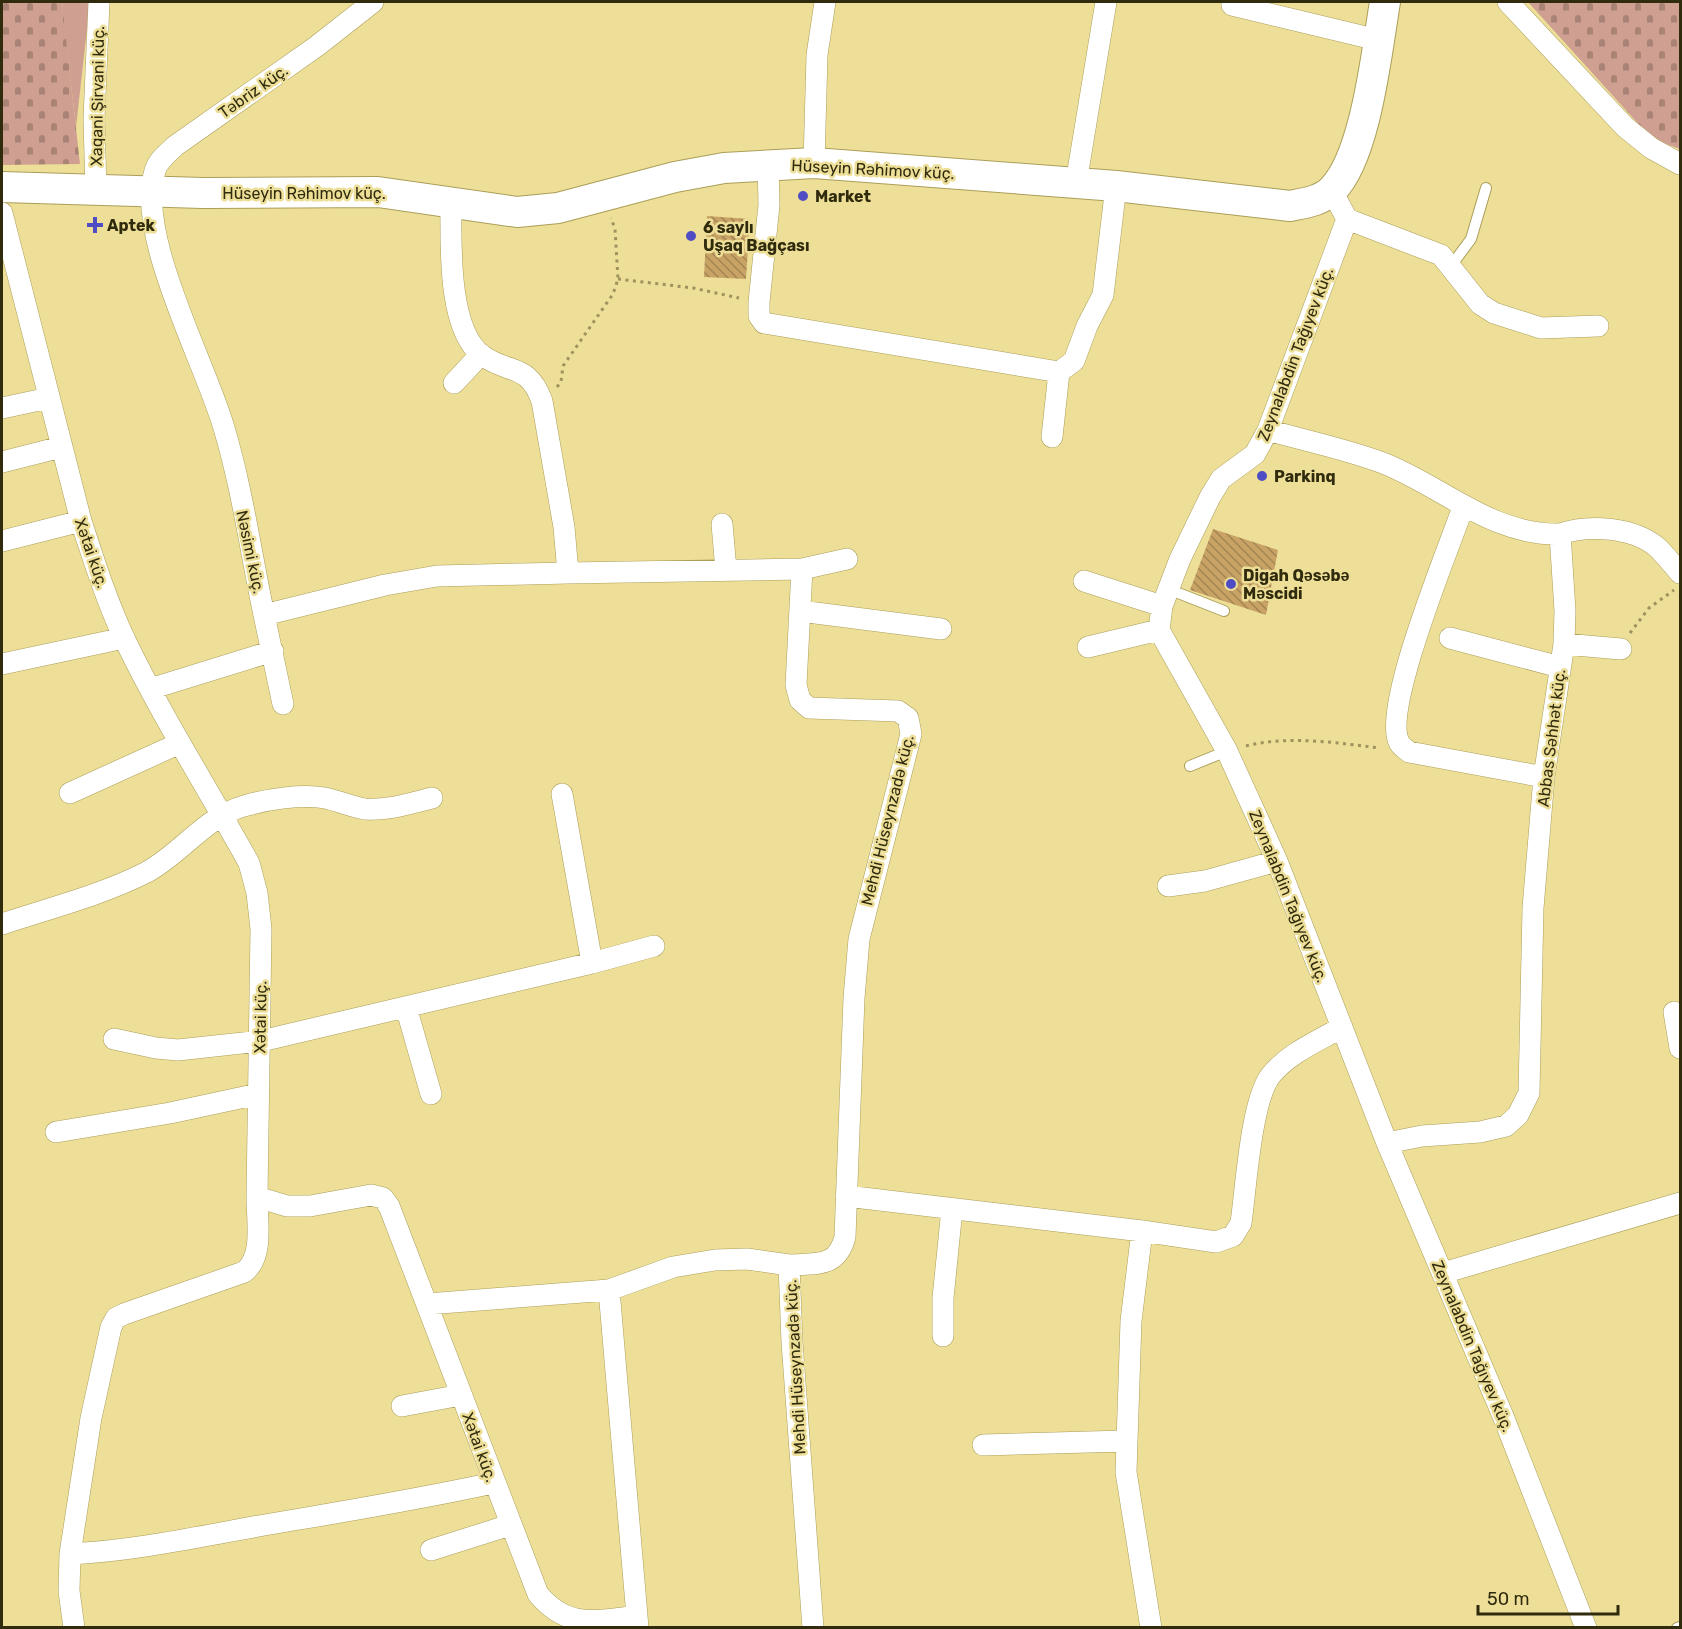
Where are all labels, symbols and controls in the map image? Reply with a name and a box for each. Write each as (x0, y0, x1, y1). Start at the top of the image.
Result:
street label: Xaqani Şirvani küç. (87, 26, 108, 166)
street label: Təbriz küç. (215, 61, 292, 122)
street label: Hüseyin Rəhimov küç. (791, 156, 955, 183)
street label: Hüseyin Rəhimov küç. (222, 184, 386, 203)
place label: Market (815, 187, 871, 206)
marker: Market (796, 189, 810, 203)
place label: Aptek (107, 216, 155, 235)
marker: Aptek (88, 218, 102, 232)
place label: 6 saylı Uşaq Bağçası (703, 218, 810, 255)
marker: 6 saylı Uşaq Bağçası (684, 229, 698, 243)
street label: Zeynalabdin Tağıyev küç. (1254, 265, 1337, 444)
place label: Parkinq (1274, 467, 1336, 486)
marker: Parkinq (1255, 469, 1269, 483)
street label: Nəsimi küç. (232, 509, 269, 596)
street label: Xətai küç. (71, 516, 112, 591)
place label: Digah Qəsəbə Məscidi (1243, 566, 1350, 603)
marker: Digah Qəsəbə Məscidi (1224, 577, 1238, 591)
street label: Abbas Səhhət küç. (1534, 668, 1569, 808)
street label: Mehdi Hüseynzadə küç. (857, 733, 918, 907)
street label: Zeynalabdin Tağıyev küç. (1245, 807, 1332, 985)
street label: Xətai küç. (250, 981, 271, 1053)
street label: Zeynalabdin Tağıyev küç. (1428, 1258, 1517, 1435)
street label: Mehdi Hüseynzadə küç. (781, 1279, 810, 1455)
street label: Xətai küç. (458, 1410, 501, 1485)
scale bar (1478, 1578, 1618, 1616)
text: 50 m (1487, 1588, 1530, 1610)

